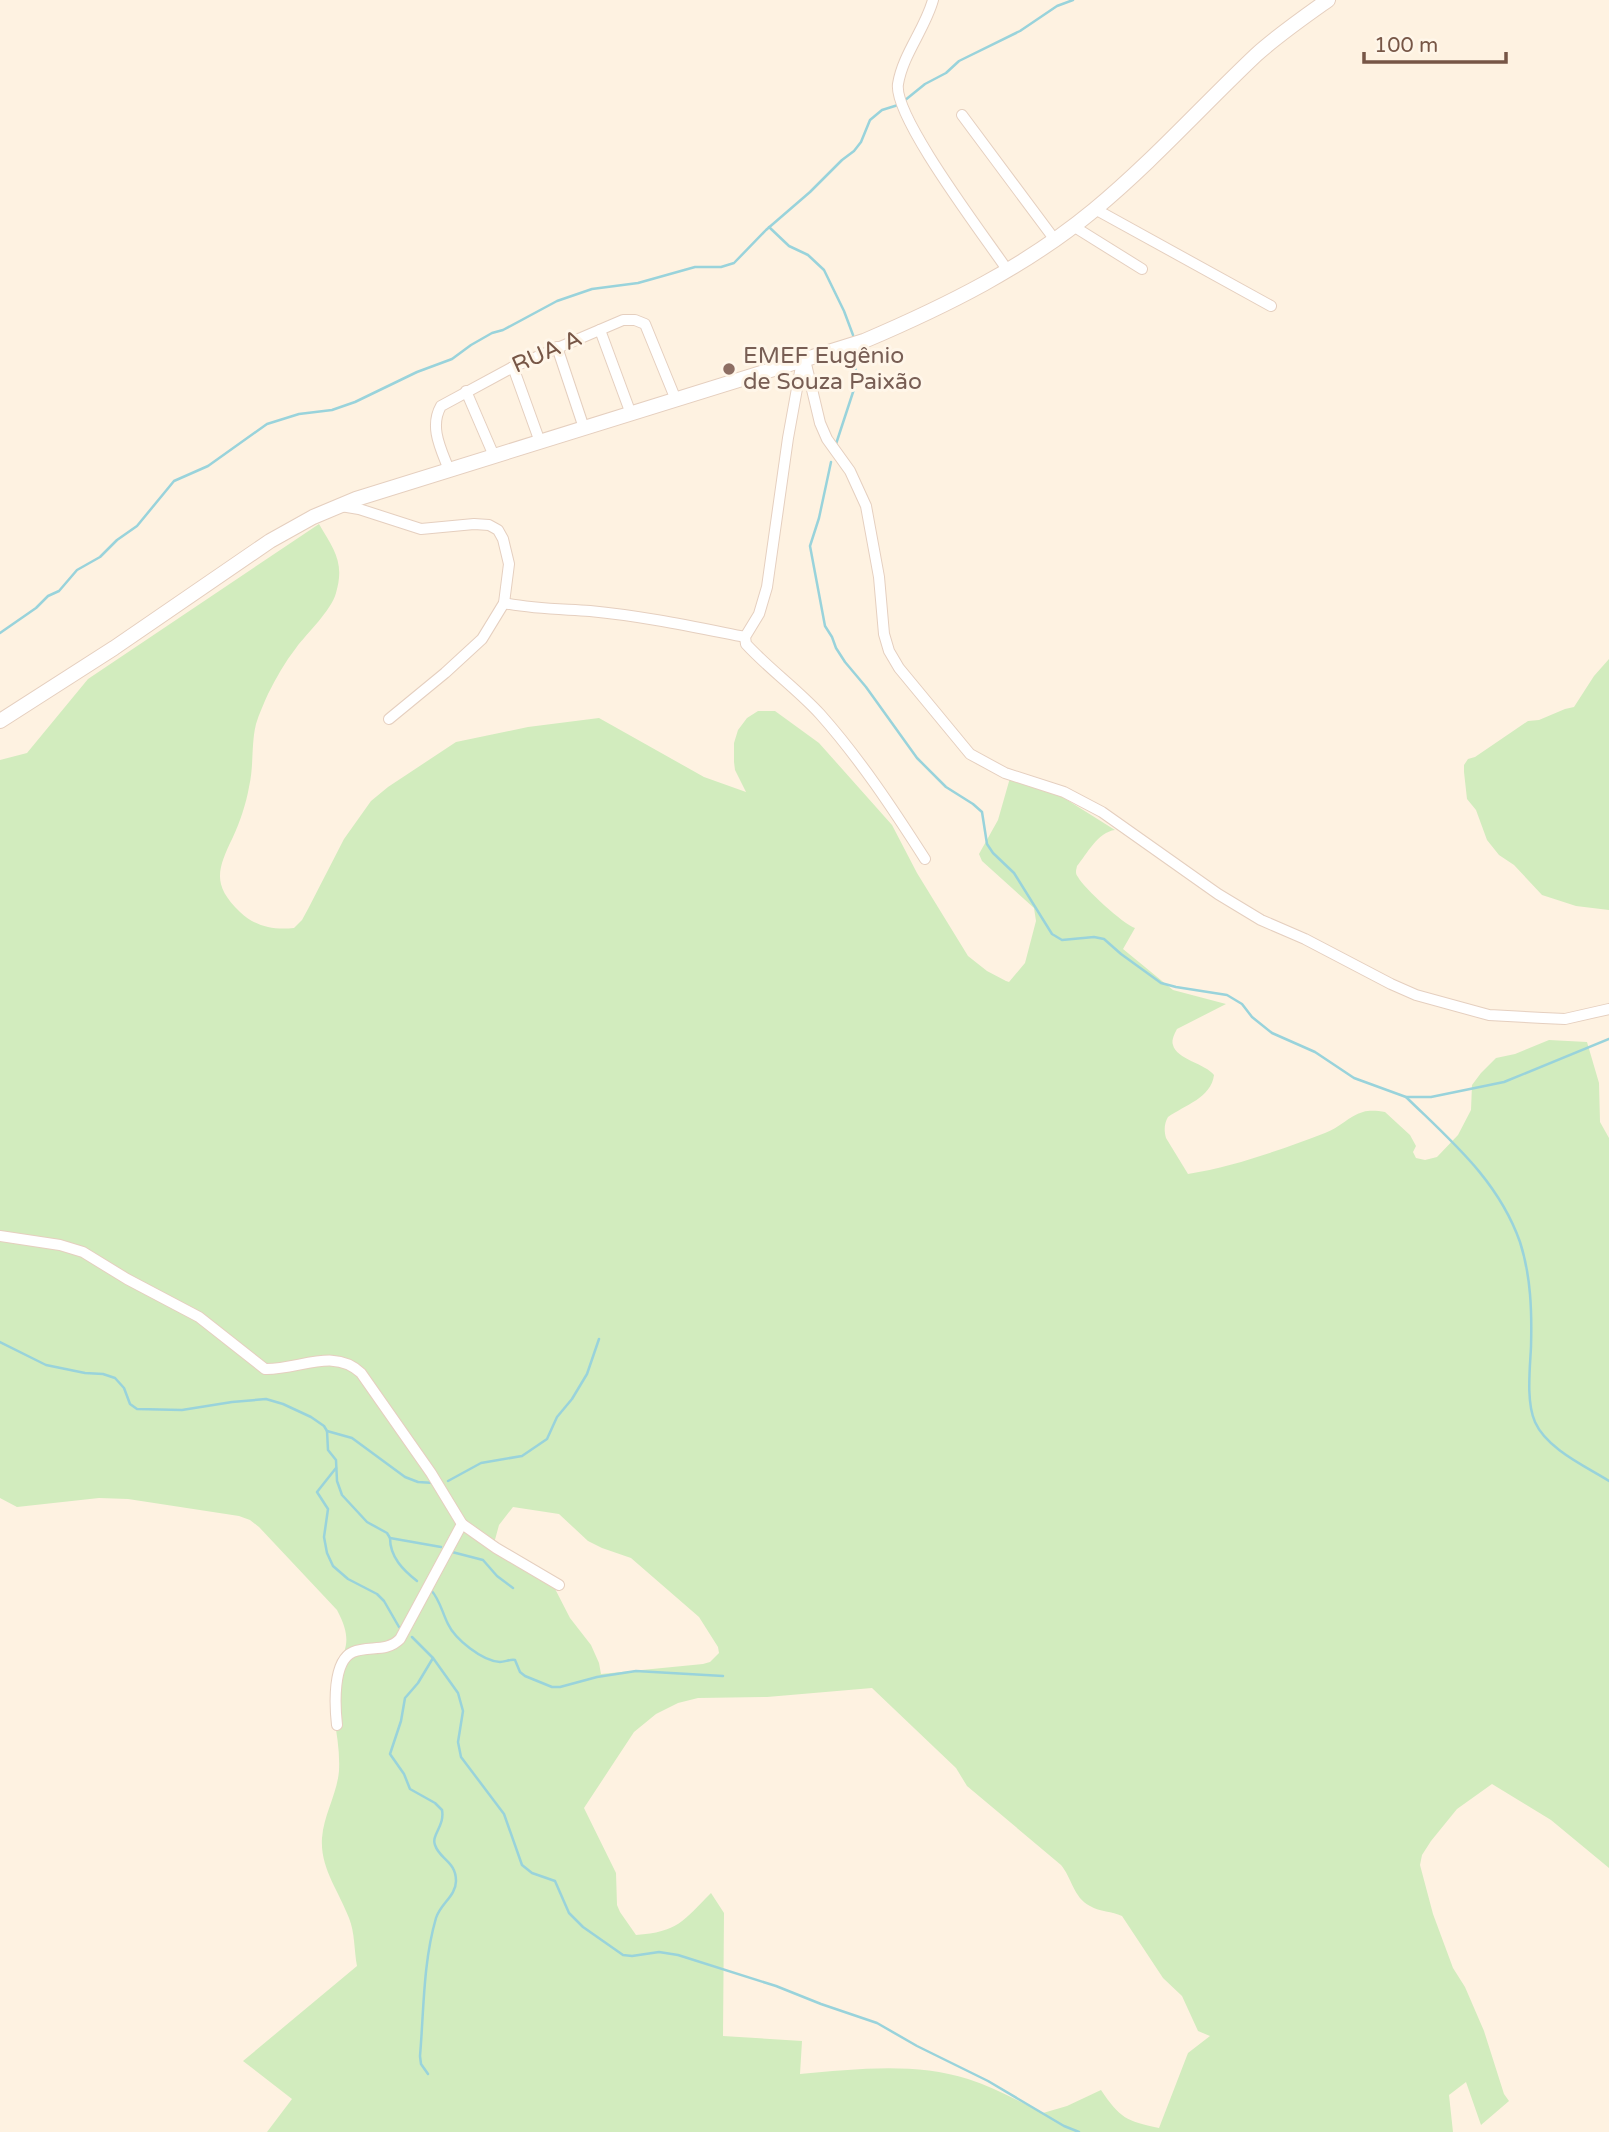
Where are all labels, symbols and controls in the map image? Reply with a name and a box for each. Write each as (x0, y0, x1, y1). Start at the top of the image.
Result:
scale bar (1364, 21, 1506, 65)
text: 100 m (1374, 33, 1438, 58)
street label: RUA A (508, 324, 586, 380)
place label: EMEF Eugênio de Souza Paixão (743, 342, 922, 396)
marker: EMEF Eugênio de Souza Paixão (721, 361, 737, 377)

